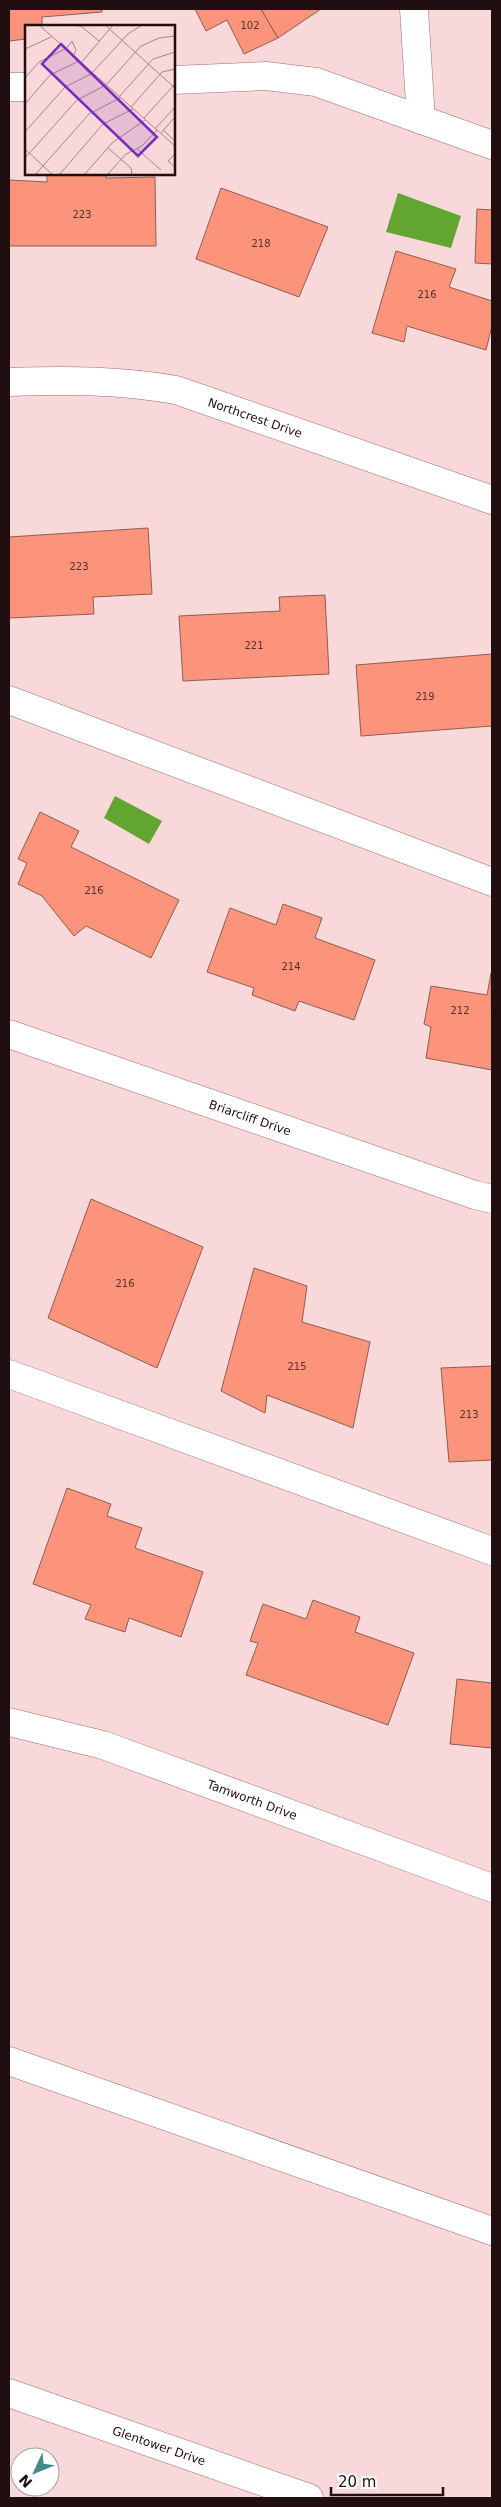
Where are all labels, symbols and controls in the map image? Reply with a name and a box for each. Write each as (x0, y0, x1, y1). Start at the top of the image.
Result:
house number: 102 (240, 20, 260, 31)
inset map (25, 25, 175, 175)
house number: 223 (72, 209, 92, 220)
house number: 218 (251, 238, 271, 249)
house number: 216 (417, 289, 437, 300)
street label: Northcrest Drive (206, 395, 304, 441)
house number: 223 (69, 561, 89, 572)
house number: 221 (244, 640, 264, 651)
house number: 219 (415, 691, 435, 702)
house number: 216 (84, 885, 104, 896)
house number: 214 (281, 961, 301, 972)
house number: 212 (450, 1005, 470, 1016)
street label: Briarcliff Drive (207, 1097, 293, 1139)
house number: 216 (115, 1278, 135, 1289)
house number: 215 (287, 1361, 307, 1372)
house number: 213 (459, 1409, 479, 1420)
street label: Tamworth Drive (204, 1777, 299, 1823)
street label: Glentower Drive (111, 2423, 207, 2469)
north arrow (10, 2447, 60, 2497)
scale bar (331, 2464, 444, 2496)
text: N (16, 2471, 35, 2491)
text: 20 m (338, 2473, 376, 2491)

